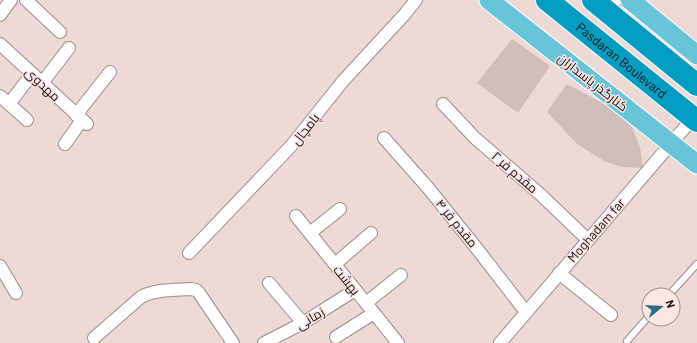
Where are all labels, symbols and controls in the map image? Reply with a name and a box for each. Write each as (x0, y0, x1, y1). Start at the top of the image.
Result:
street label: Pasdaran Boulevard (573, 19, 670, 102)
street label: کنارگذر پاسداران (553, 50, 631, 116)
street label: مهدوی (22, 64, 64, 104)
street label: پامچال (288, 109, 324, 149)
street label: مقدم فر ۲ (487, 148, 541, 198)
street label: Moghadam far (564, 194, 628, 265)
street label: مقدم فر ۴ (431, 196, 481, 252)
street label: بهشت (330, 262, 364, 298)
north arrow (641, 287, 681, 327)
text: N (664, 298, 678, 309)
street label: زمانی (293, 303, 327, 333)

